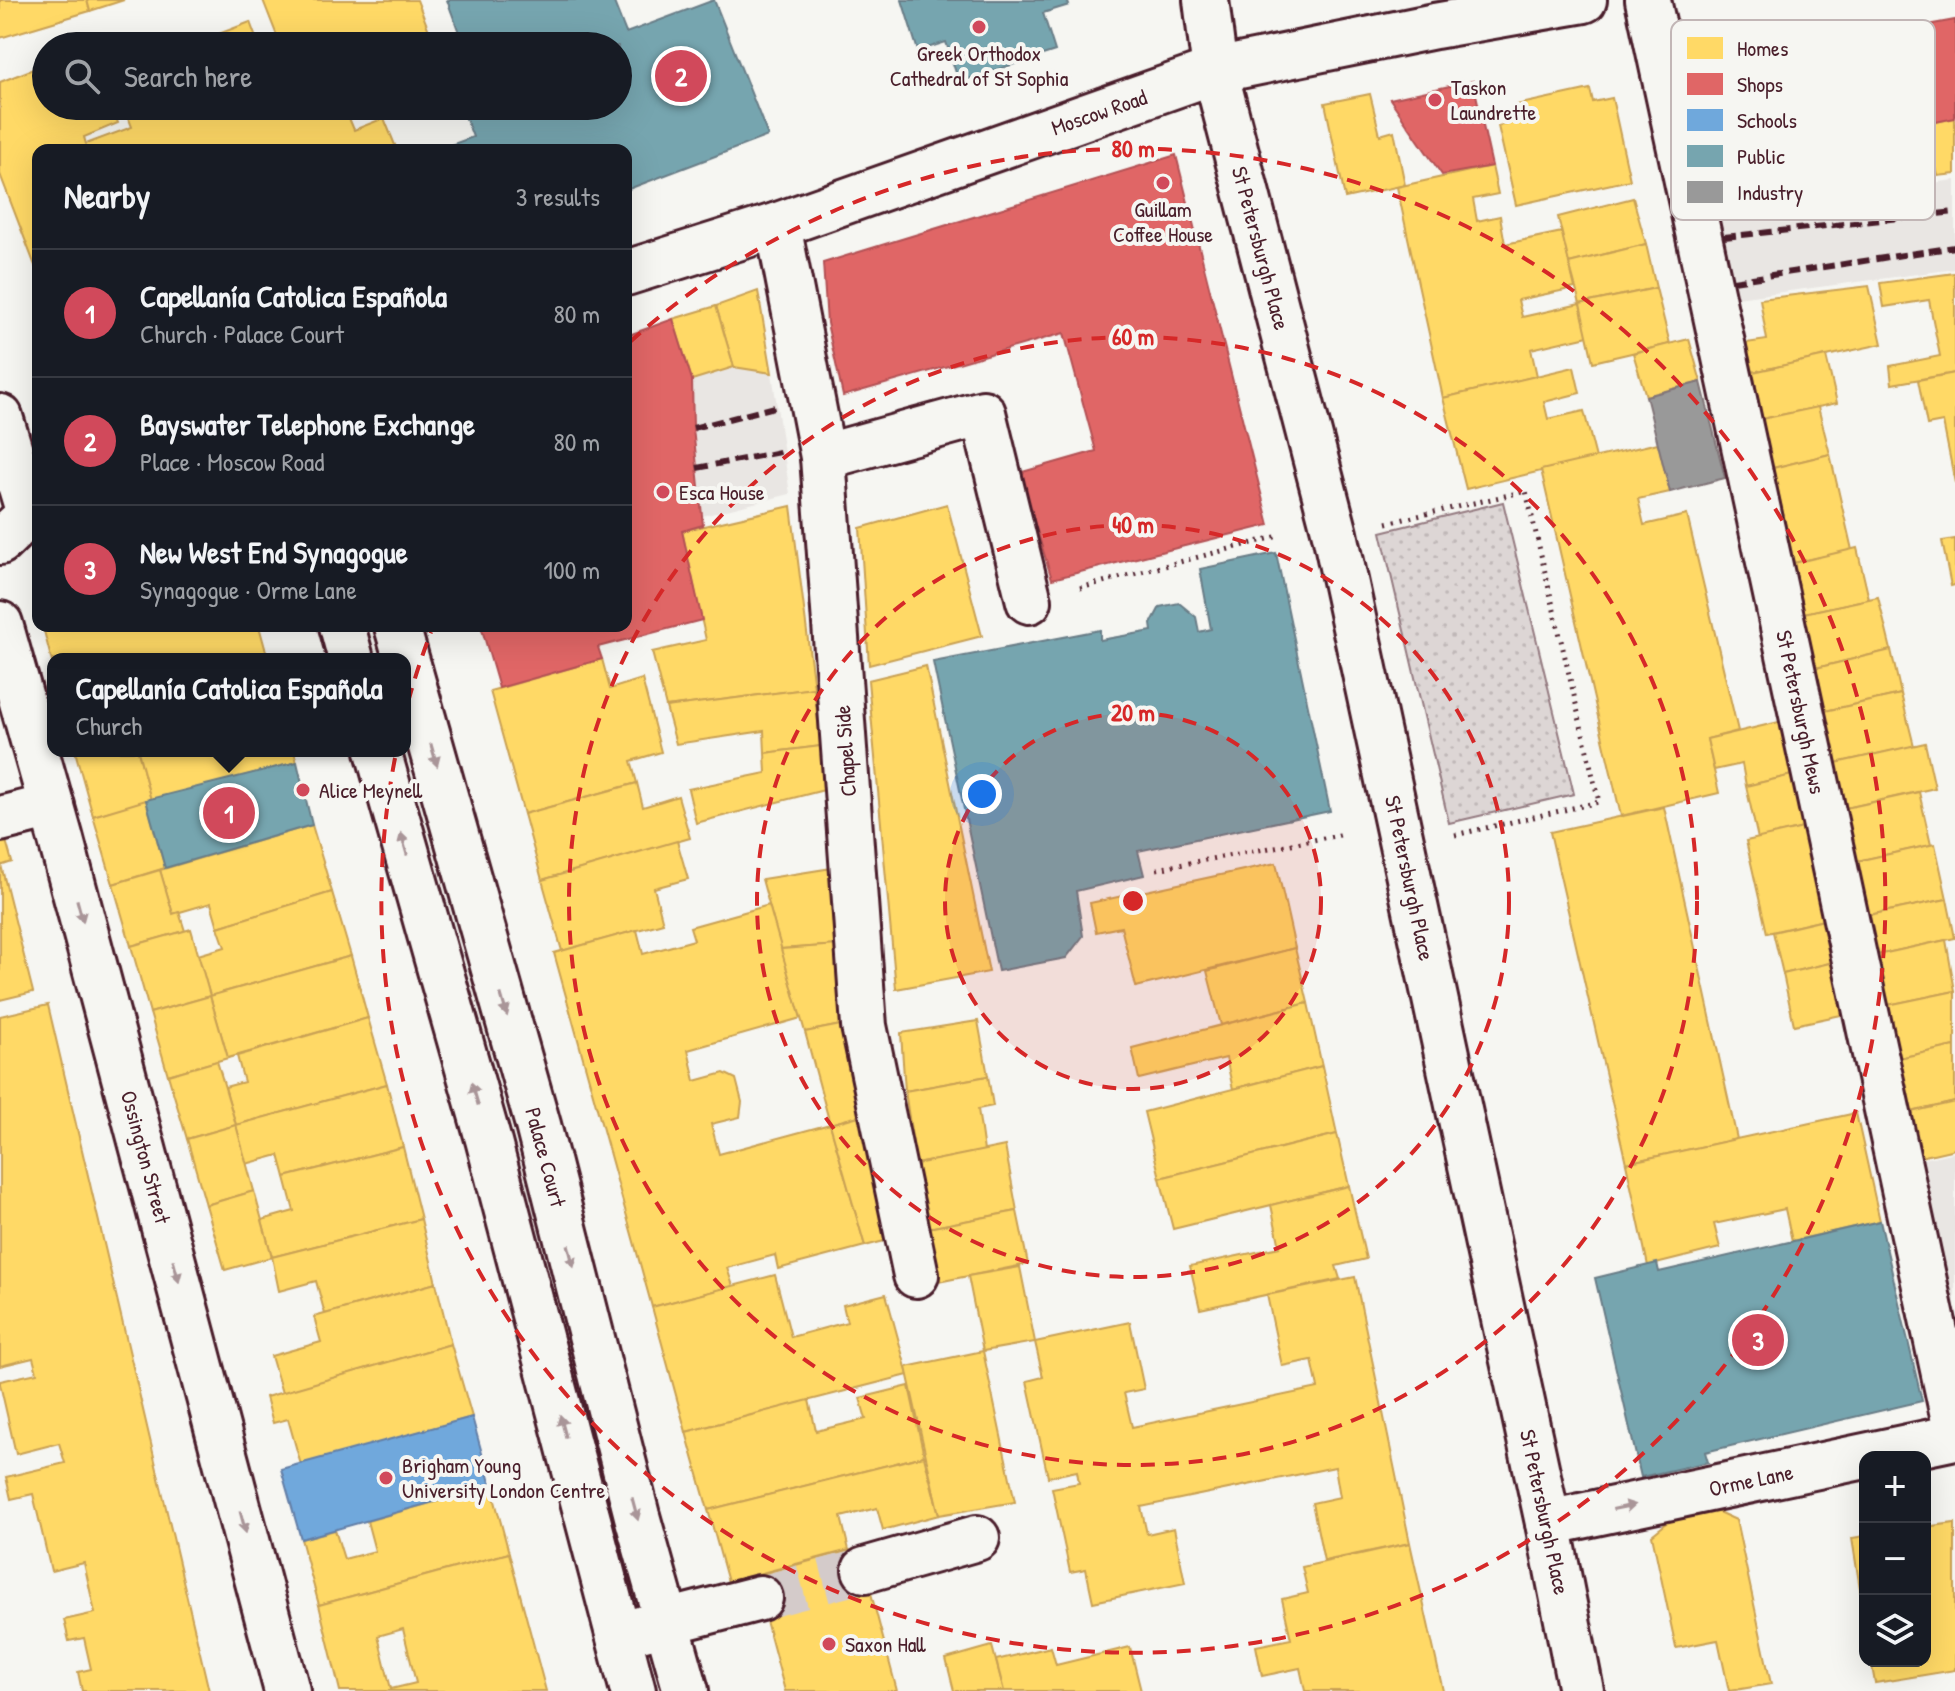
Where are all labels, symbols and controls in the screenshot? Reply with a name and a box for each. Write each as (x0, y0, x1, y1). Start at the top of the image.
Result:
marker: Greek Orthodox Cathedral of St Sophia (970, 18, 988, 36)
legend (1671, 20, 1935, 220)
search box (32, 32, 632, 120)
text: Homes (1737, 33, 1788, 63)
place label: Greek Orthodox Cathedral of St Sophia (890, 38, 1069, 93)
pin: 2 (655, 46, 707, 106)
icon: search (60, 54, 104, 98)
text: Search here (124, 56, 252, 96)
text: Shops (1737, 69, 1783, 99)
place label: Taskon Laundrette (1451, 72, 1536, 127)
street label: Moscow Road (1047, 82, 1151, 142)
marker: Taskon Laundrette (1426, 91, 1444, 109)
text: Schools (1737, 105, 1797, 135)
text: 80 m (1112, 132, 1154, 164)
text: Public (1737, 141, 1785, 171)
street label: St Petersburgh Place (1225, 163, 1297, 333)
text: Nearby (64, 173, 150, 219)
marker: Guillam Coffee House (1154, 174, 1172, 192)
text: Industry (1737, 177, 1803, 207)
text: 3 results (516, 179, 600, 214)
place label: Guillam Coffee House (1113, 194, 1213, 249)
text: Capellanía Catolica Española (140, 276, 447, 316)
text: 1 (85, 296, 95, 331)
text: 80 m (553, 296, 600, 331)
text: Church · Palace Court (140, 316, 344, 351)
text: 60 m (1112, 320, 1154, 352)
text: Bayswater Telephone Exchange (140, 404, 475, 444)
text: 2 (84, 424, 96, 459)
text: 80 m (553, 424, 600, 459)
text: Place · Moscow Road (140, 444, 324, 479)
place label: Esca House (679, 477, 765, 507)
marker: Esca House (654, 483, 672, 501)
text: 40 m (1112, 508, 1154, 540)
text: New West End Synagogue (140, 532, 408, 572)
text: 3 (84, 552, 96, 587)
text: 100 m (544, 552, 600, 587)
text: Synagogue · Orme Lane (140, 572, 357, 607)
street label: St Petersburgh Mews (1769, 628, 1833, 796)
popup (47, 653, 411, 757)
text: Capellanía Catolica Española (75, 668, 383, 708)
text: 20 m (1111, 696, 1155, 728)
street label: Chapel Side (827, 704, 863, 798)
text: Church (75, 708, 142, 743)
one-way arrow (428, 742, 440, 767)
your location (962, 774, 1002, 814)
place label: Alice Meynell (319, 775, 423, 805)
marker: Alice Meynell (294, 781, 312, 799)
pin: 1 (203, 783, 255, 843)
street label: St Petersburgh Place (1378, 793, 1442, 964)
one-way arrow (397, 831, 410, 855)
centre of rings (1119, 887, 1147, 915)
one-way arrow (75, 899, 87, 924)
one-way arrow (498, 994, 511, 1018)
one-way arrow (468, 1081, 481, 1105)
street label: Ossington Street (114, 1087, 178, 1227)
street label: Palace Court (518, 1104, 574, 1210)
one-way arrow (566, 1244, 578, 1269)
one-way arrow (170, 1259, 183, 1283)
pin: 3 (1732, 1310, 1784, 1370)
one-way arrow (557, 1414, 569, 1439)
street label: St Petersburgh Place (1513, 1427, 1577, 1598)
place label: Brigham Young University London Centre (402, 1450, 606, 1505)
map controls (1859, 1451, 1931, 1667)
button: + (1859, 1451, 1931, 1523)
street label: Orme Lane (1706, 1456, 1796, 1504)
marker: Brigham Young University London Centre (377, 1469, 395, 1487)
one-way arrow (629, 1496, 641, 1521)
one-way arrow (1612, 1500, 1637, 1513)
one-way arrow (238, 1509, 250, 1534)
button: − (1859, 1523, 1931, 1595)
button: layers (1859, 1595, 1931, 1667)
place label: Saxon Hall (845, 1629, 926, 1659)
marker: Saxon Hall (820, 1635, 838, 1653)

